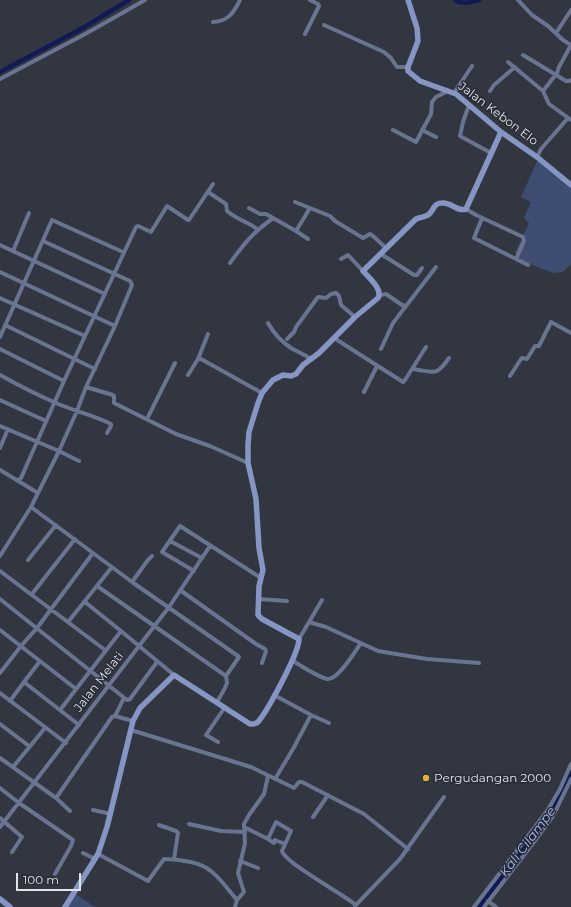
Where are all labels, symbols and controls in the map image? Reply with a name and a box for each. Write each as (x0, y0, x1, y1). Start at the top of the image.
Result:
street label: Jalan Kebon Elo (455, 79, 541, 149)
street label: Jalan Melati (71, 649, 127, 715)
place label: Pergudangan 2000 (434, 771, 551, 785)
marker: Pergudangan 2000 (421, 773, 431, 783)
water label: Kali Cilampe (497, 804, 559, 880)
scale bar (18, 865, 83, 891)
text: 100 m (23, 872, 59, 887)

